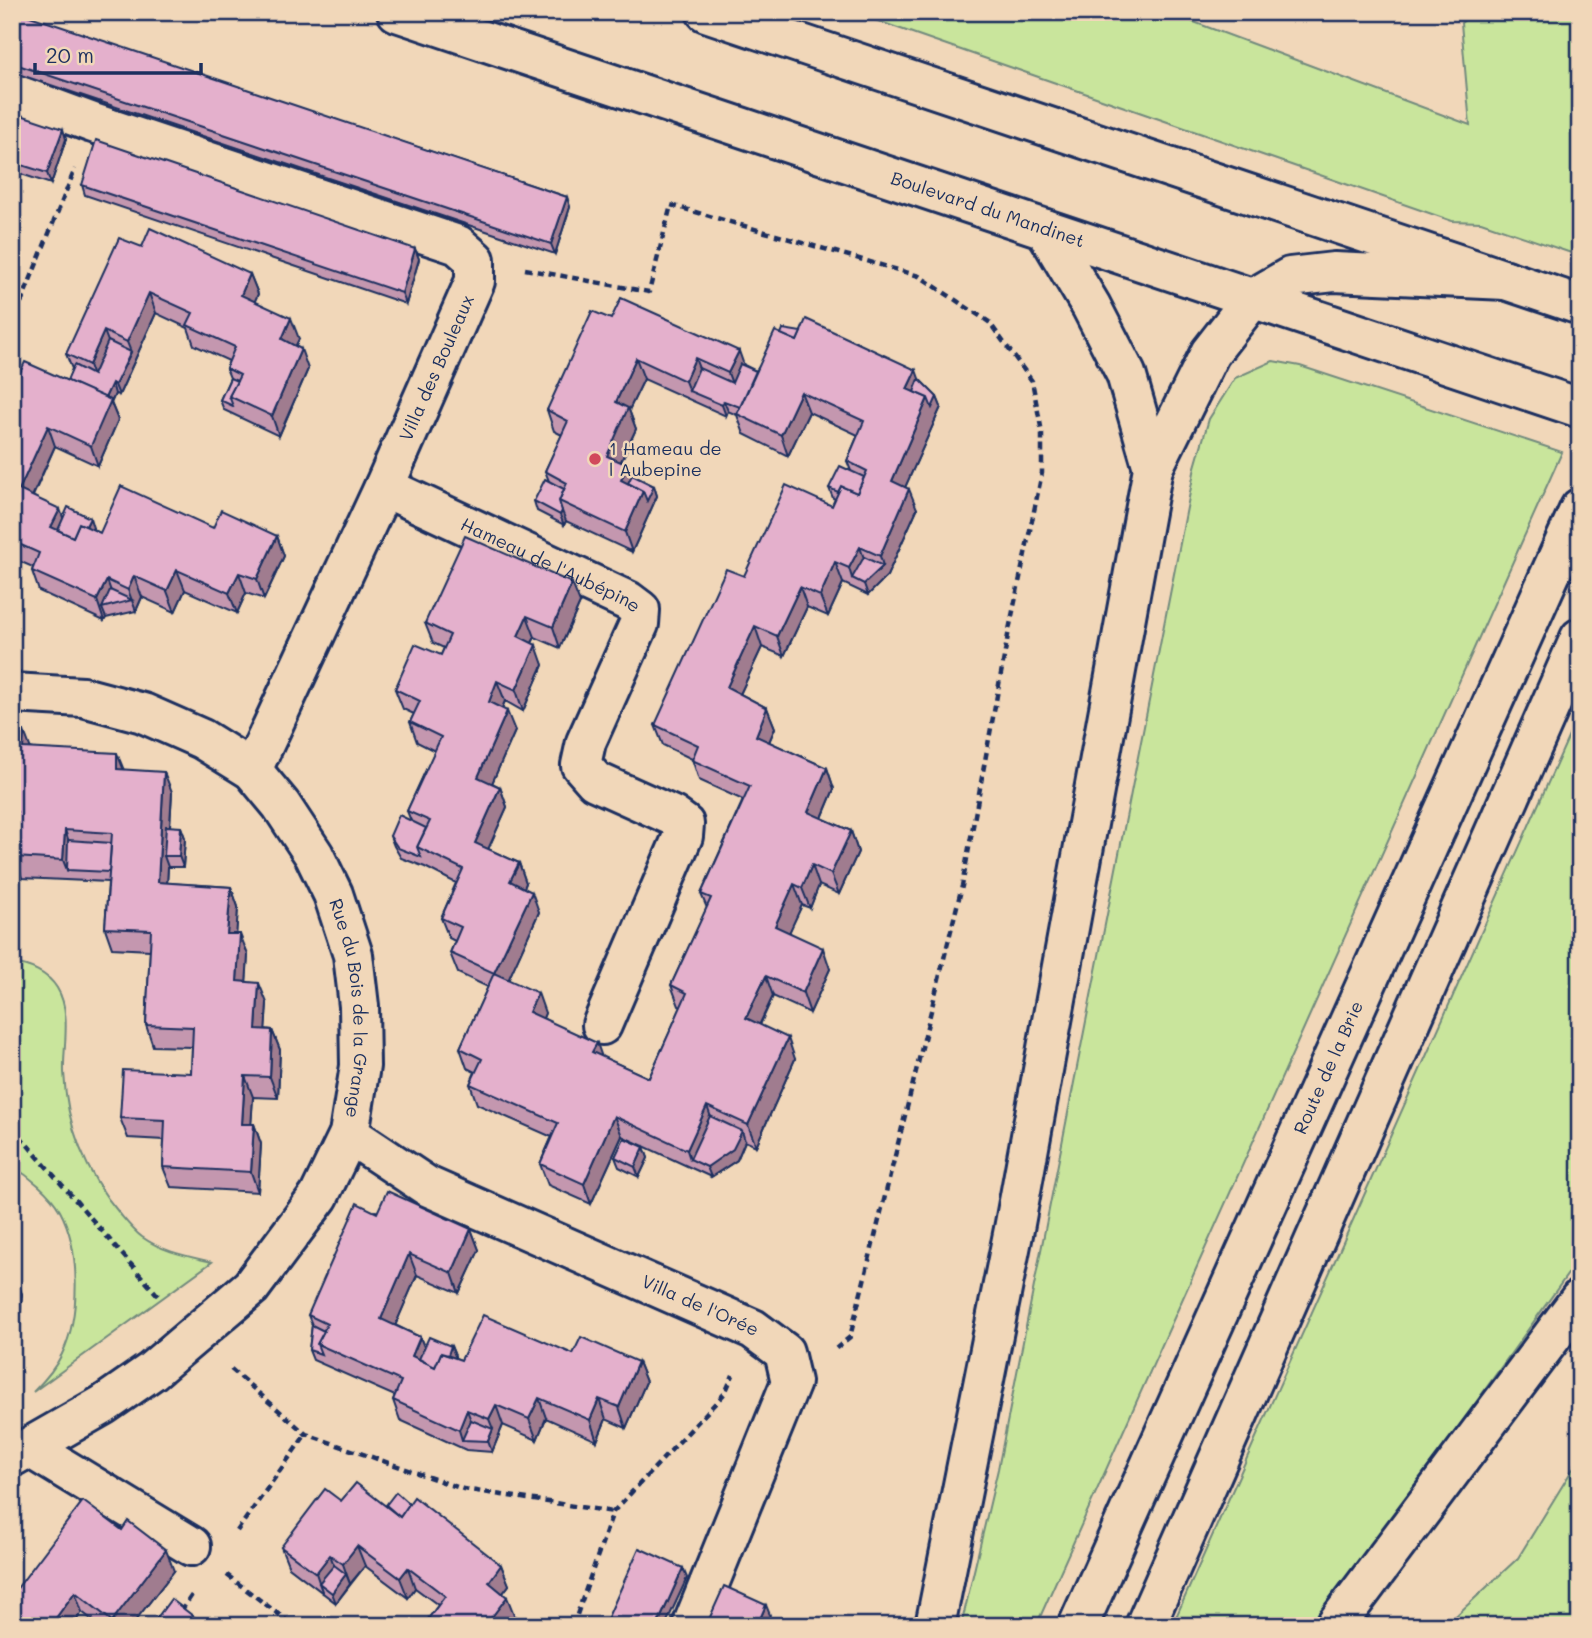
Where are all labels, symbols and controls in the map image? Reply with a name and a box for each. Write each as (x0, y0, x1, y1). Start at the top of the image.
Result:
scale bar (35, 32, 201, 76)
text: 20 m (46, 41, 94, 68)
street label: Boulevard du Mandinet (888, 165, 1088, 252)
street label: Villa des Bouleaux (393, 291, 479, 445)
place label: 1 Hameau de l Aubepine (609, 436, 722, 481)
marker: 1 Hameau de l Aubepine (587, 451, 603, 467)
street label: Hameau de l'Aubépine (457, 512, 646, 617)
street label: Rue du Bois de la Grange (324, 895, 373, 1120)
street label: Route de la Brie (1287, 997, 1368, 1138)
street label: Villa de l'Orée (638, 1269, 763, 1341)

